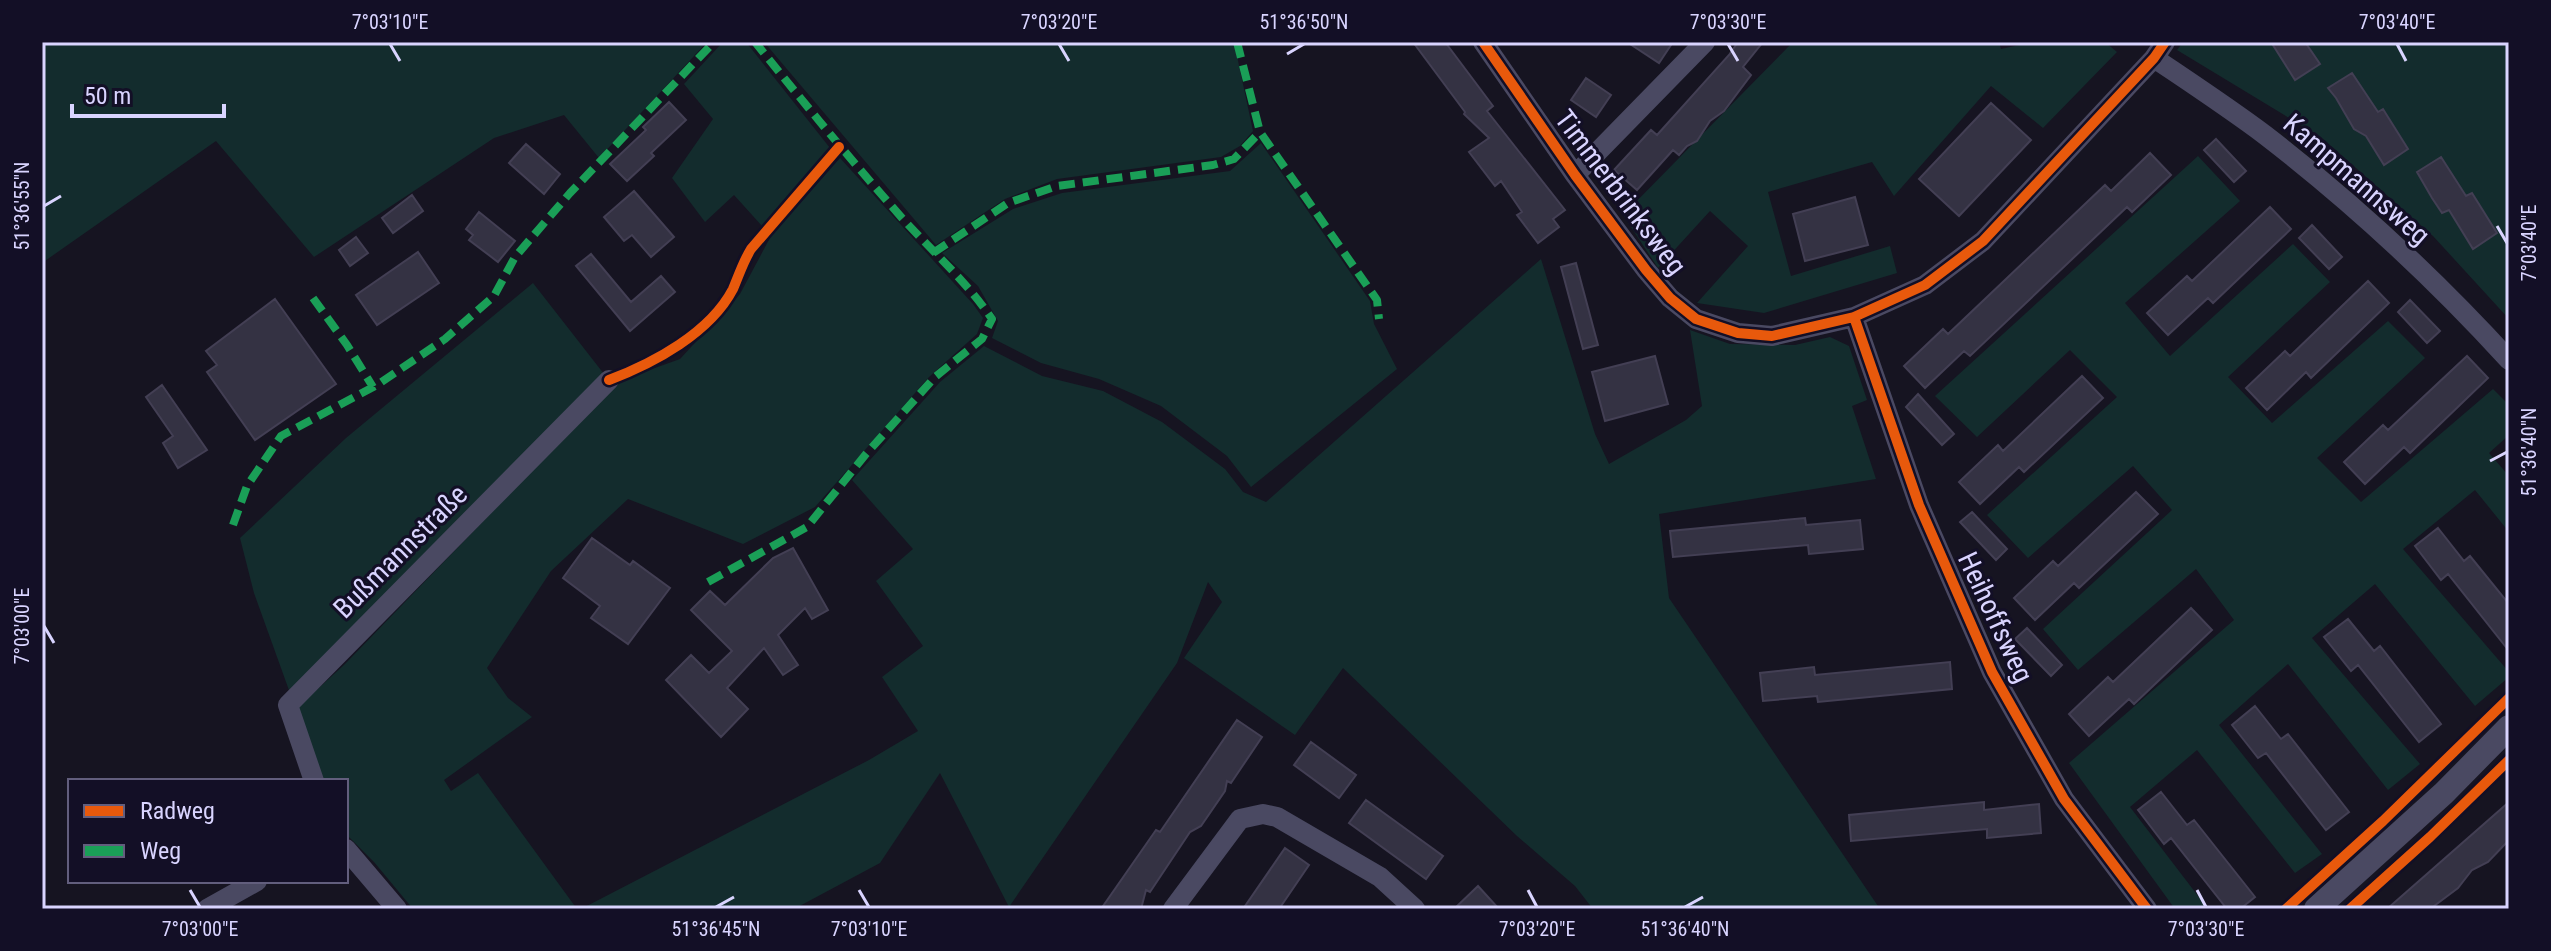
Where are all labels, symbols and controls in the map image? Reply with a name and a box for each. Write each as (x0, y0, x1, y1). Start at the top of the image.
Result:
text: 7°03'10"E (352, 10, 428, 34)
text: 7°03'20"E (1021, 10, 1097, 34)
text: 51°36'50"N (1259, 10, 1349, 34)
text: 7°03'30"E (1690, 10, 1766, 34)
text: 7°03'40"E (2359, 10, 2435, 34)
scale bar (72, 68, 224, 118)
text: 50 m (84, 82, 131, 110)
street label: Timmerbrinksweg (1548, 103, 1693, 281)
street label: Kampmannsweg (2277, 107, 2437, 252)
text: 51°36'55"N (10, 161, 34, 251)
text: 7°03'40"E (2517, 205, 2541, 281)
text: 51°36'40"N (2517, 407, 2541, 497)
street label: Bußmannstraße (327, 478, 474, 625)
street label: Heihoffsweg (1951, 547, 2040, 688)
text: 7°03'00"E (10, 588, 34, 664)
legend (68, 779, 348, 883)
text: Radweg (140, 797, 215, 825)
text: Weg (140, 837, 181, 865)
text: 7°03'00"E (162, 917, 238, 941)
text: 51°36'45"N (671, 917, 761, 941)
text: 7°03'10"E (831, 917, 907, 941)
text: 7°03'20"E (1499, 917, 1575, 941)
text: 51°36'40"N (1640, 917, 1730, 941)
text: 7°03'30"E (2168, 917, 2244, 941)

